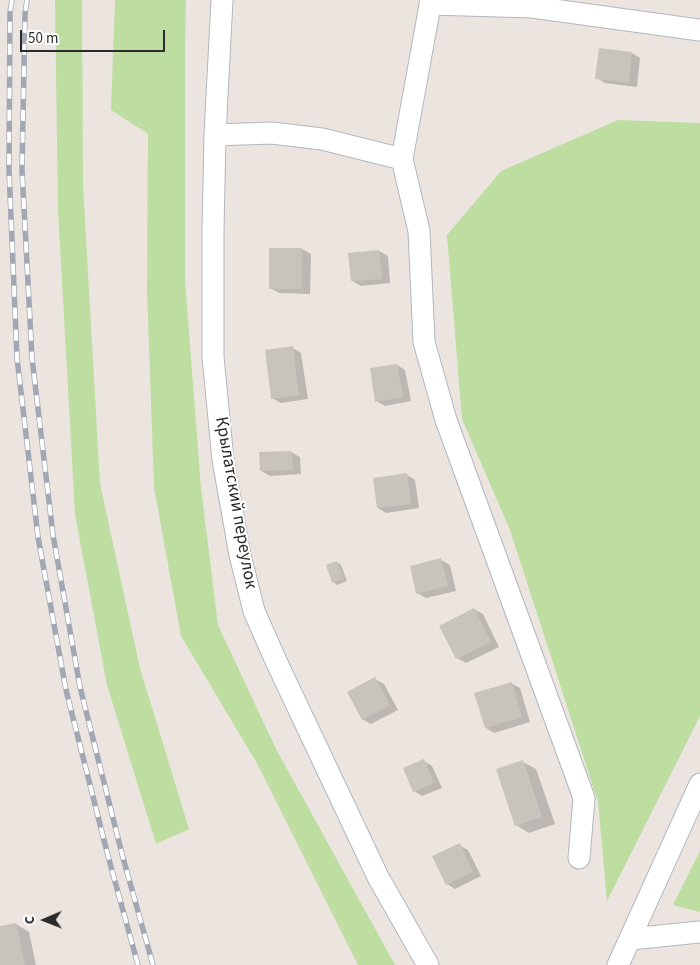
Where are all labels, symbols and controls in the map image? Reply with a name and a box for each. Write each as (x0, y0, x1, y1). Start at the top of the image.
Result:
scale bar (22, 20, 168, 52)
text: 50 m (28, 28, 58, 49)
street label: Крылатский переулок (209, 415, 261, 591)
north arrow (20, 895, 70, 945)
text: С (20, 916, 40, 925)

